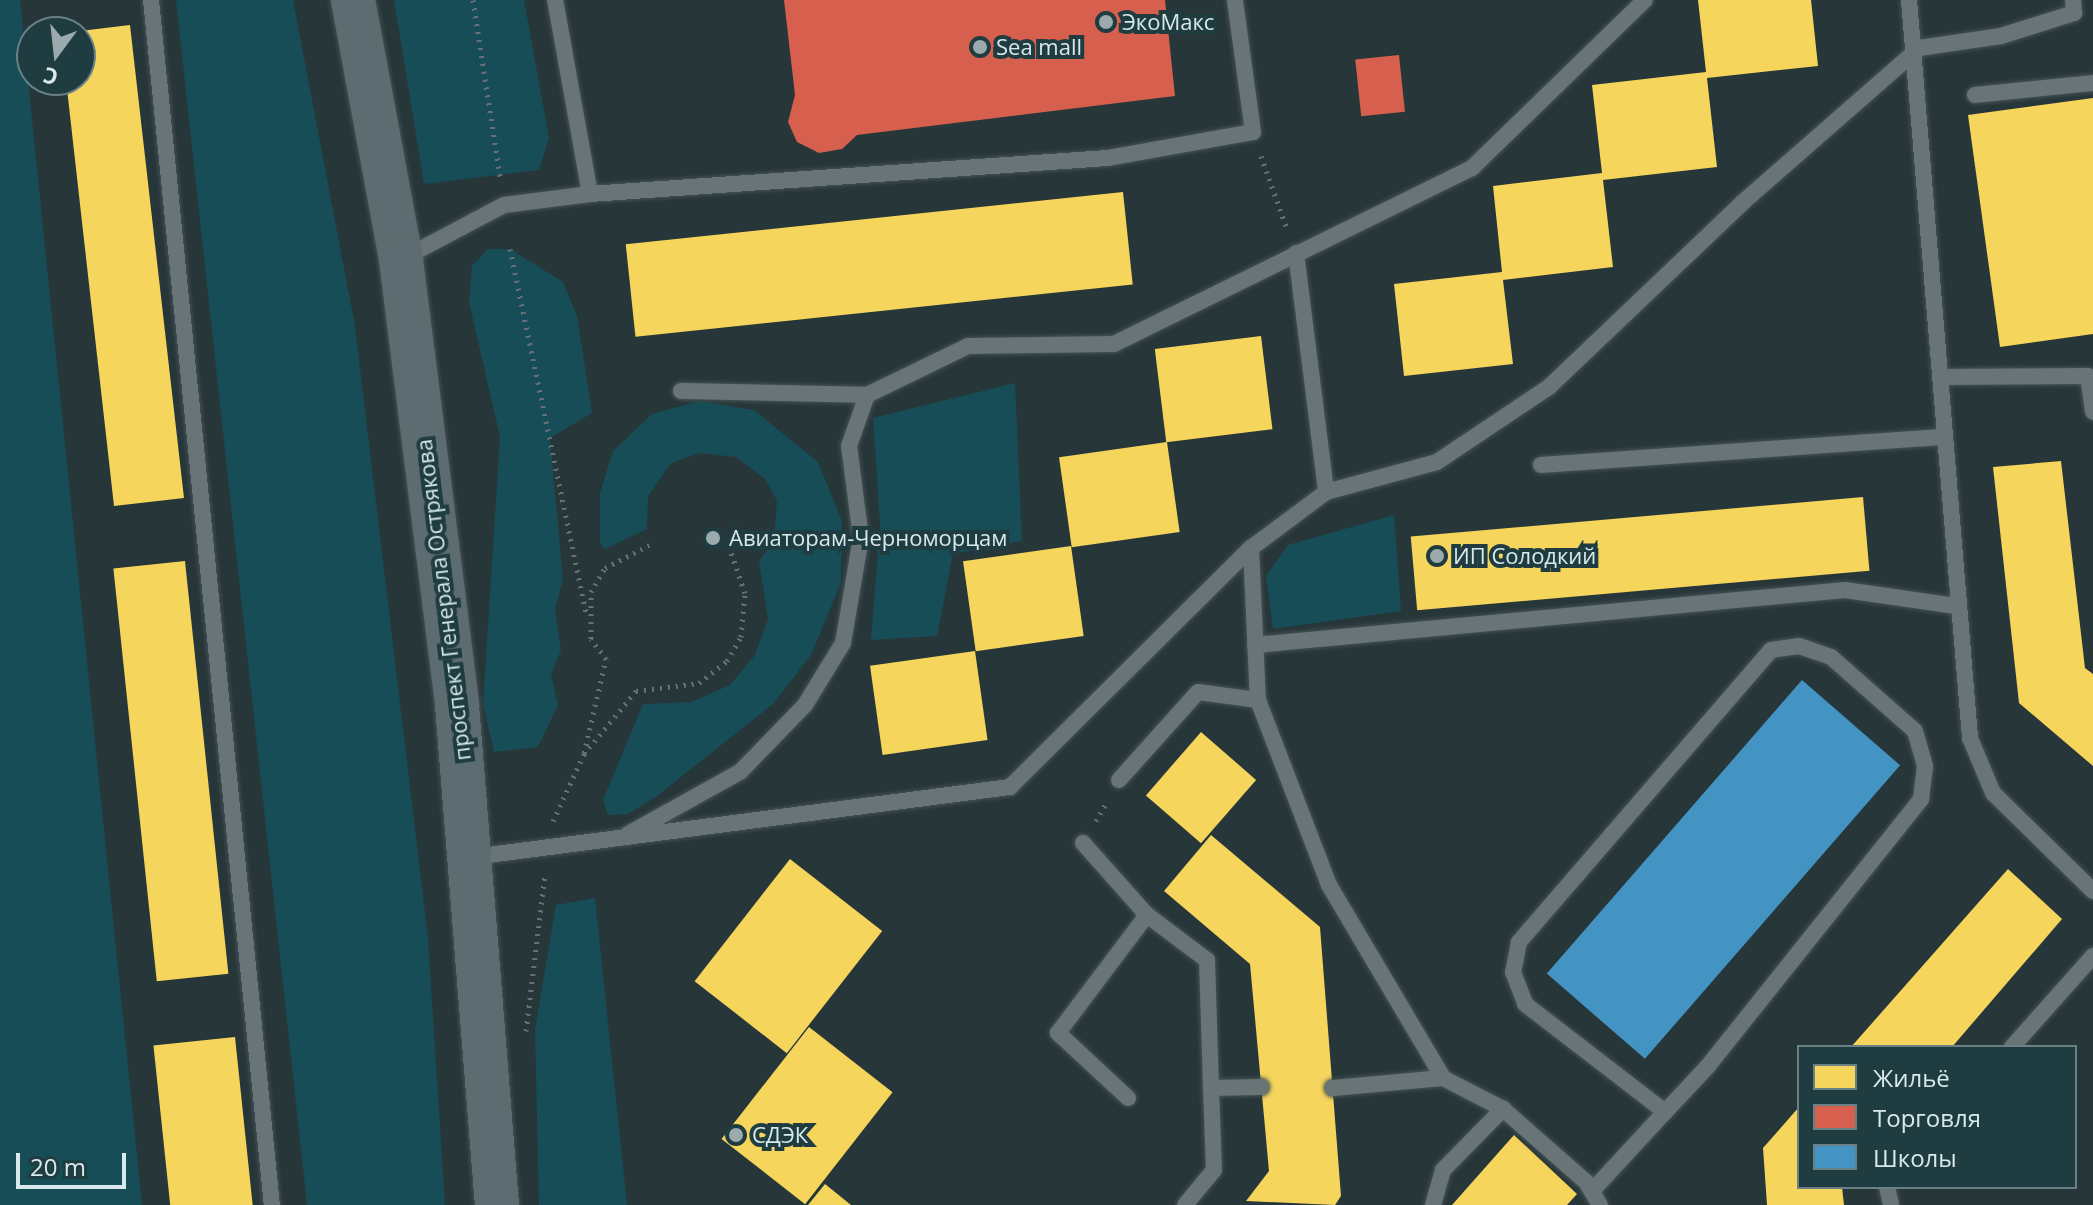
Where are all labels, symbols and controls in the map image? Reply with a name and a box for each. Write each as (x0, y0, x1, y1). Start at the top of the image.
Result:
place label: ЭкоМакс (1122, 9, 1214, 35)
marker: ЭкоМакс (1097, 13, 1115, 31)
north arrow (16, 16, 96, 96)
place label: Sea mall (996, 34, 1082, 60)
marker: Sea mall (971, 38, 989, 56)
text: С (40, 61, 61, 94)
street label: проспект Генерала Острякова (410, 438, 476, 762)
place label: Авиаторам-Черноморцам (729, 525, 1007, 551)
marker: Авиаторам-Черноморцам (704, 529, 722, 547)
place label: ИП Солодкий (1453, 543, 1596, 569)
marker: ИП Солодкий (1428, 547, 1446, 565)
legend (1797, 1045, 2077, 1189)
text: Жильё (1873, 1061, 1950, 1094)
text: Торговля (1873, 1101, 1981, 1134)
place label: СДЭК (752, 1122, 808, 1148)
marker: СДЭК (727, 1126, 745, 1144)
scale bar (20, 1137, 130, 1187)
text: Школы (1873, 1141, 1957, 1174)
text: 20 m (30, 1150, 86, 1183)

